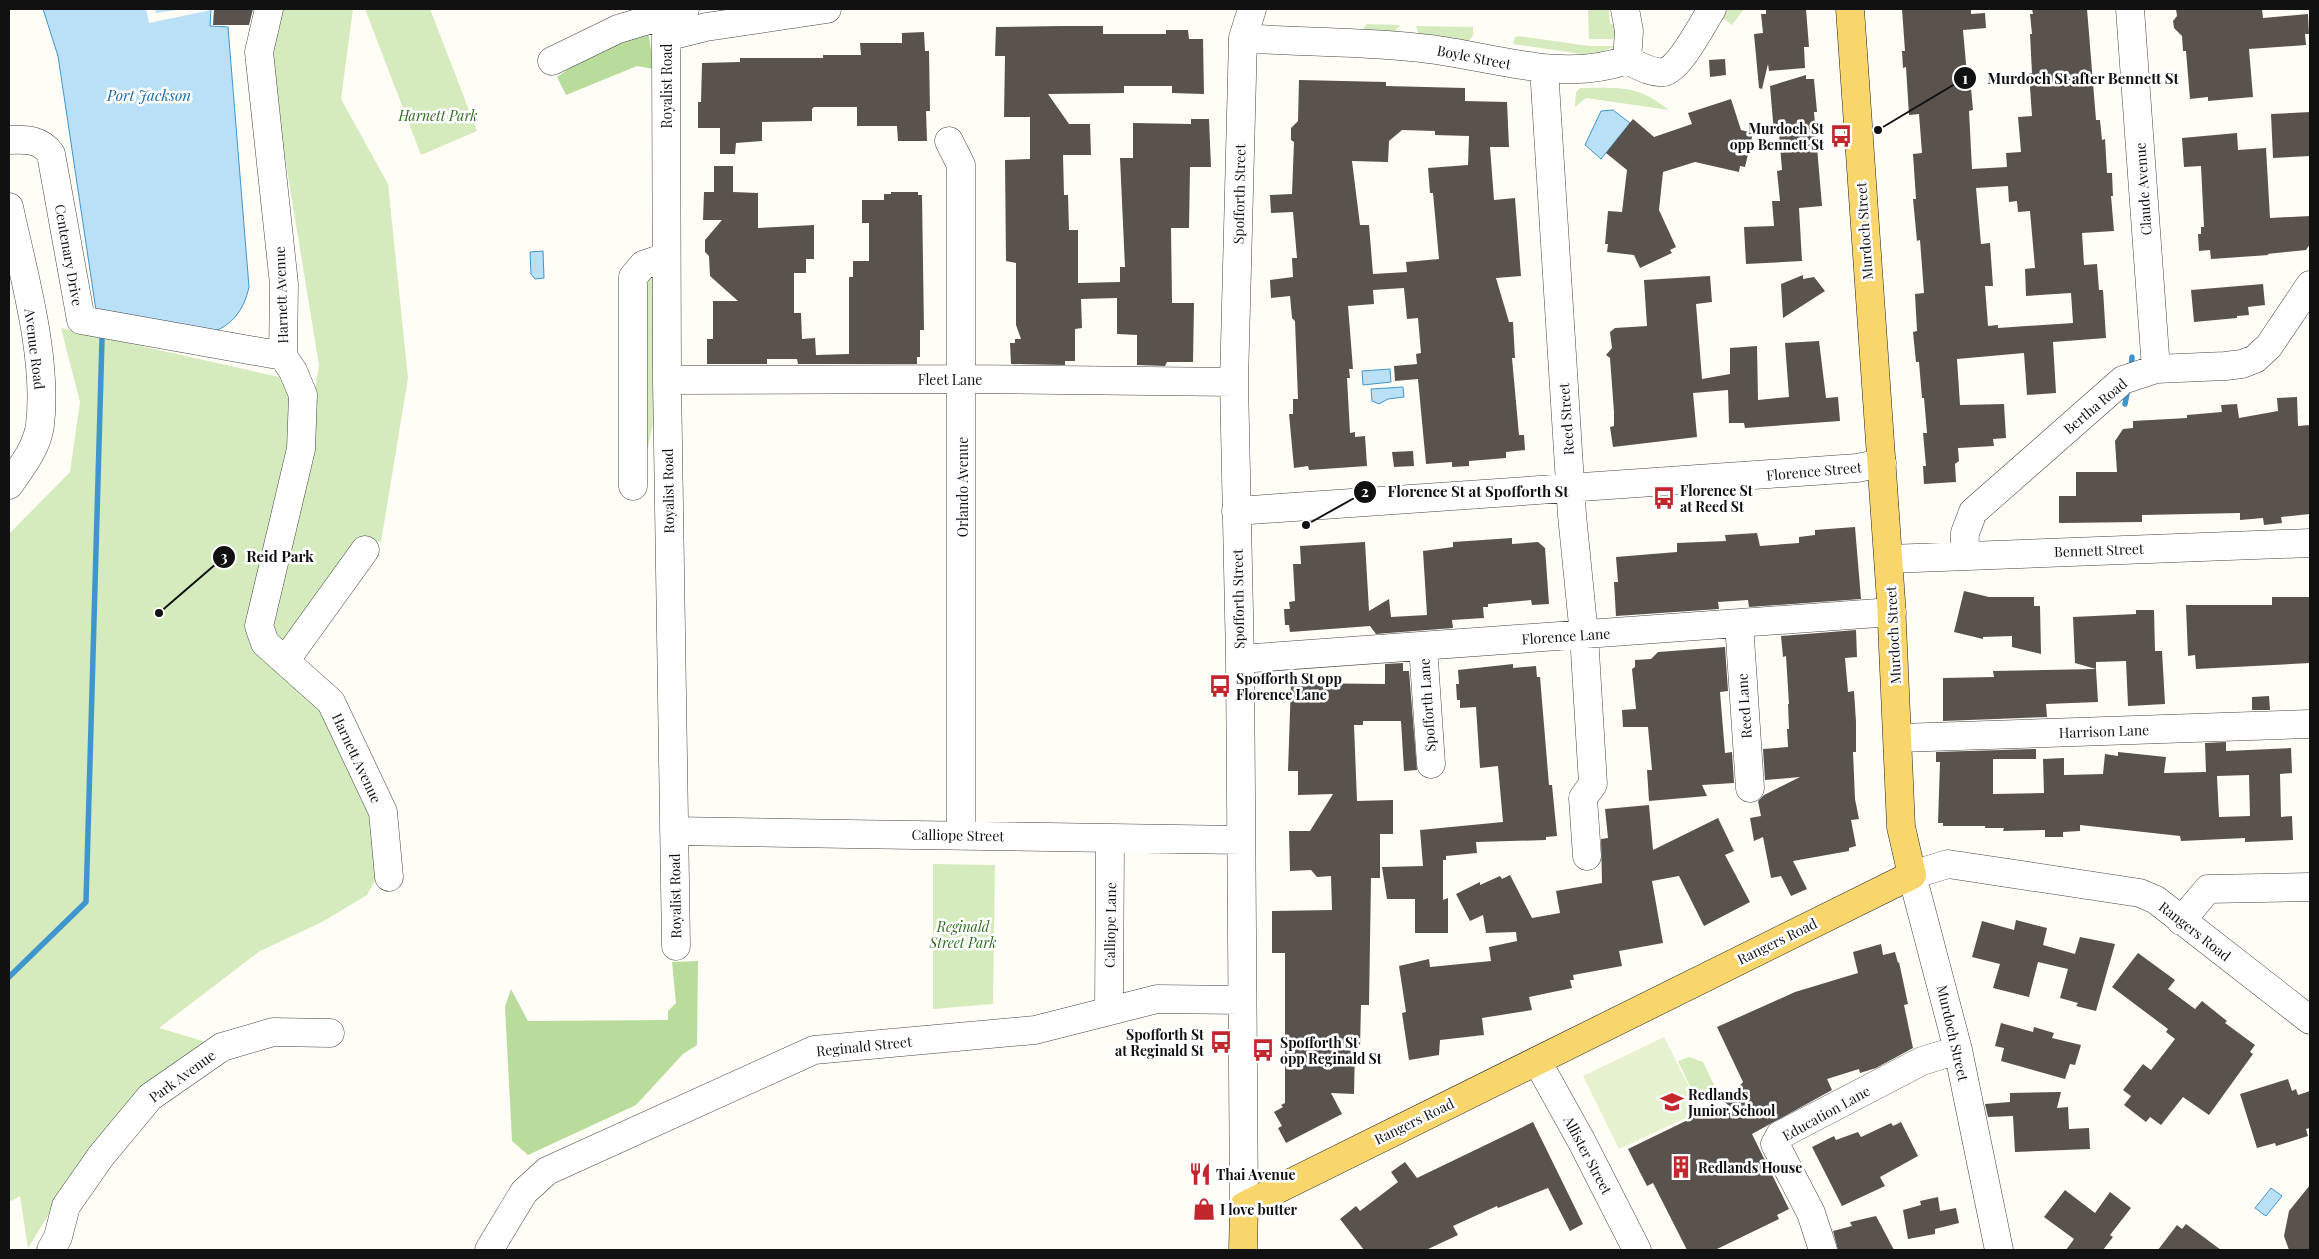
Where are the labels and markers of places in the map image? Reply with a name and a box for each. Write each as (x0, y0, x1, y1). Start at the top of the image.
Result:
callout: Murdoch St after Bennett St (1952, 63, 2189, 93)
place label: Murdoch St opp Bennett St (1730, 119, 1824, 154)
bus stop icon: Murdoch St opp Bennett St (1828, 123, 1854, 149)
callout: Florence St at Spofforth St (1352, 477, 1579, 507)
place label: Florence St at Reed St (1680, 481, 1753, 516)
bus stop icon: Florence St at Reed St (1651, 485, 1677, 511)
callout: Reid Park (211, 542, 324, 572)
place label: Spofforth St opp Florence Lane (1236, 669, 1342, 704)
bus stop icon: Spofforth St opp Florence Lane (1207, 673, 1233, 699)
place label: Spofforth St at Reginald St (1115, 1025, 1204, 1060)
bus stop icon: Spofforth St at Reginald St (1208, 1029, 1234, 1055)
place label: Spofforth St opp Reginald St (1280, 1033, 1382, 1068)
bus stop icon: Spofforth St opp Reginald St (1250, 1037, 1276, 1063)
place label: Redlands Junior School (1687, 1085, 1776, 1120)
school or university icon: Redlands Junior School (1659, 1089, 1685, 1115)
building icon: Redlands House (1668, 1154, 1694, 1180)
place label: Redlands House (1698, 1158, 1802, 1177)
restaurant icon: Thai Avenue (1187, 1161, 1213, 1187)
place label: Thai Avenue (1216, 1165, 1296, 1184)
shop icon: I love butter (1191, 1196, 1217, 1222)
place label: I love butter (1220, 1200, 1298, 1219)

